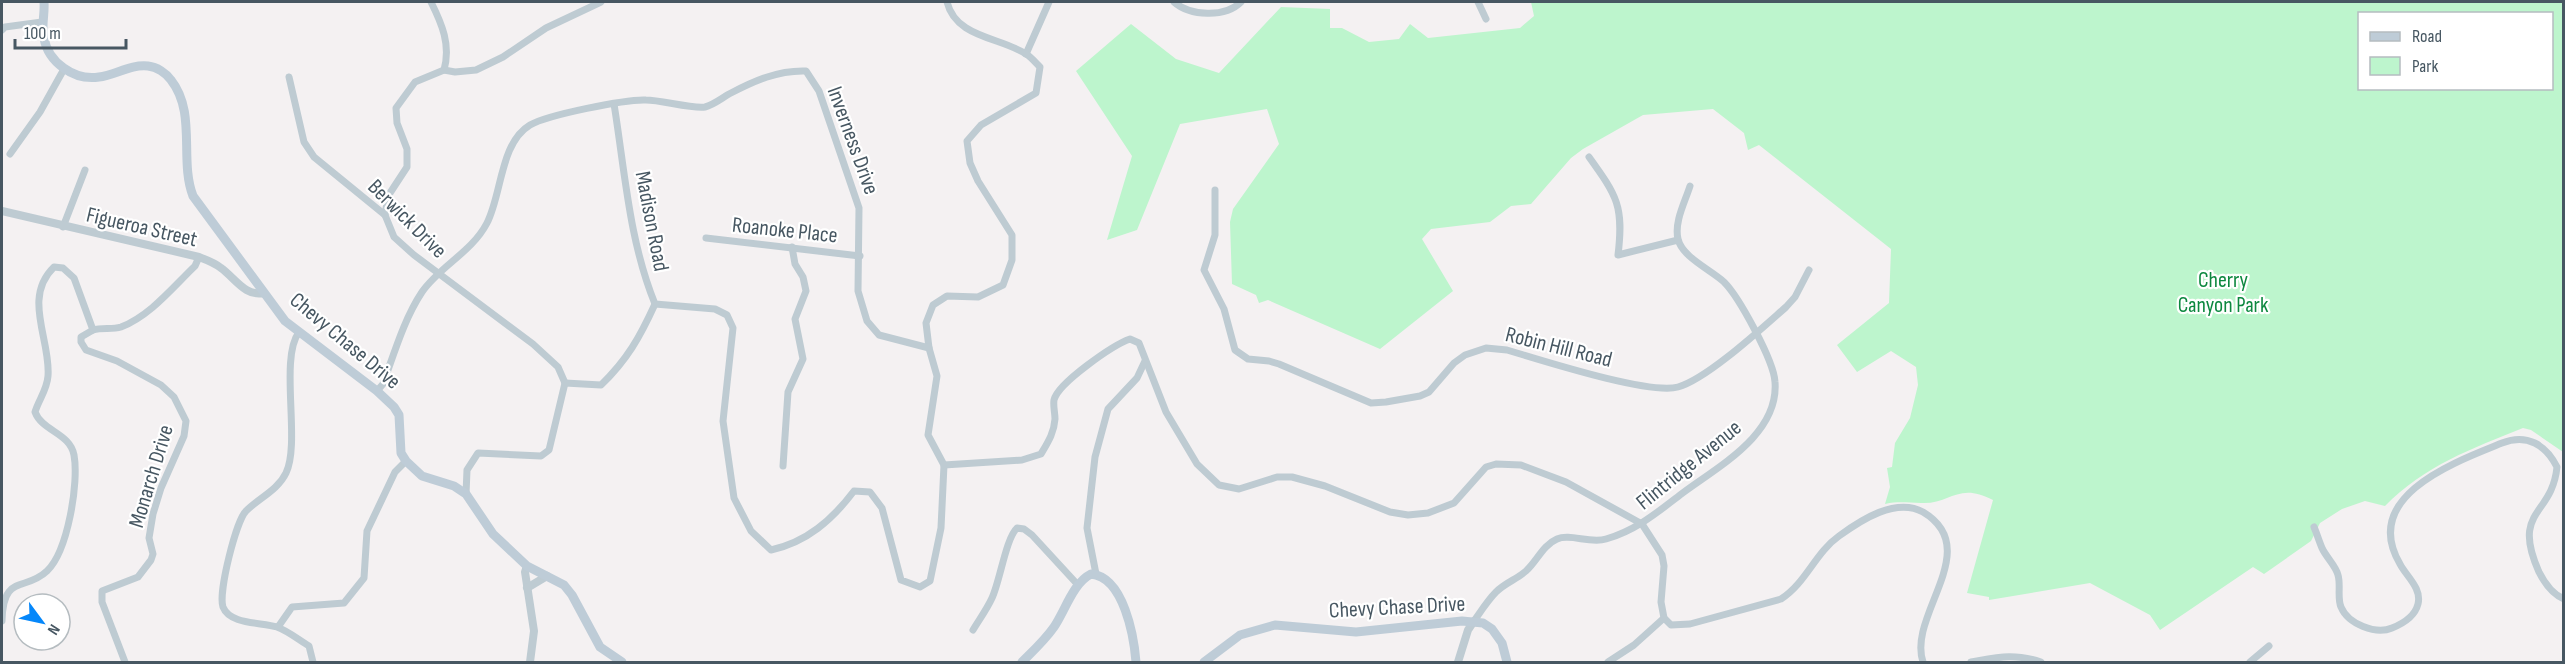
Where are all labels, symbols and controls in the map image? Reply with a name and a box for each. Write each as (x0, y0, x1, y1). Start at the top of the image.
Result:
scale bar (15, 12, 126, 50)
legend (2358, 12, 2553, 90)
text: 100 m (24, 23, 61, 44)
text: Road (2412, 26, 2442, 47)
text: Park (2412, 56, 2438, 77)
street label: Inverness Drive (821, 83, 885, 198)
street label: Madison Road (629, 169, 674, 274)
street label: Berwick Drive (362, 174, 452, 264)
street label: Figueroa Street (84, 202, 200, 253)
street label: Roanoke Place (731, 212, 839, 249)
park label: Cherry Canyon Park (2178, 267, 2269, 319)
street label: Chevy Chase Drive (284, 287, 406, 395)
street label: Robin Hill Road (1503, 321, 1615, 374)
street label: Flintridge Avenue (1631, 414, 1747, 516)
street label: Monarch Drive (123, 422, 180, 531)
street label: Chevy Chase Drive (1328, 590, 1466, 625)
north arrow (12, 592, 72, 652)
text: N (43, 621, 64, 638)

